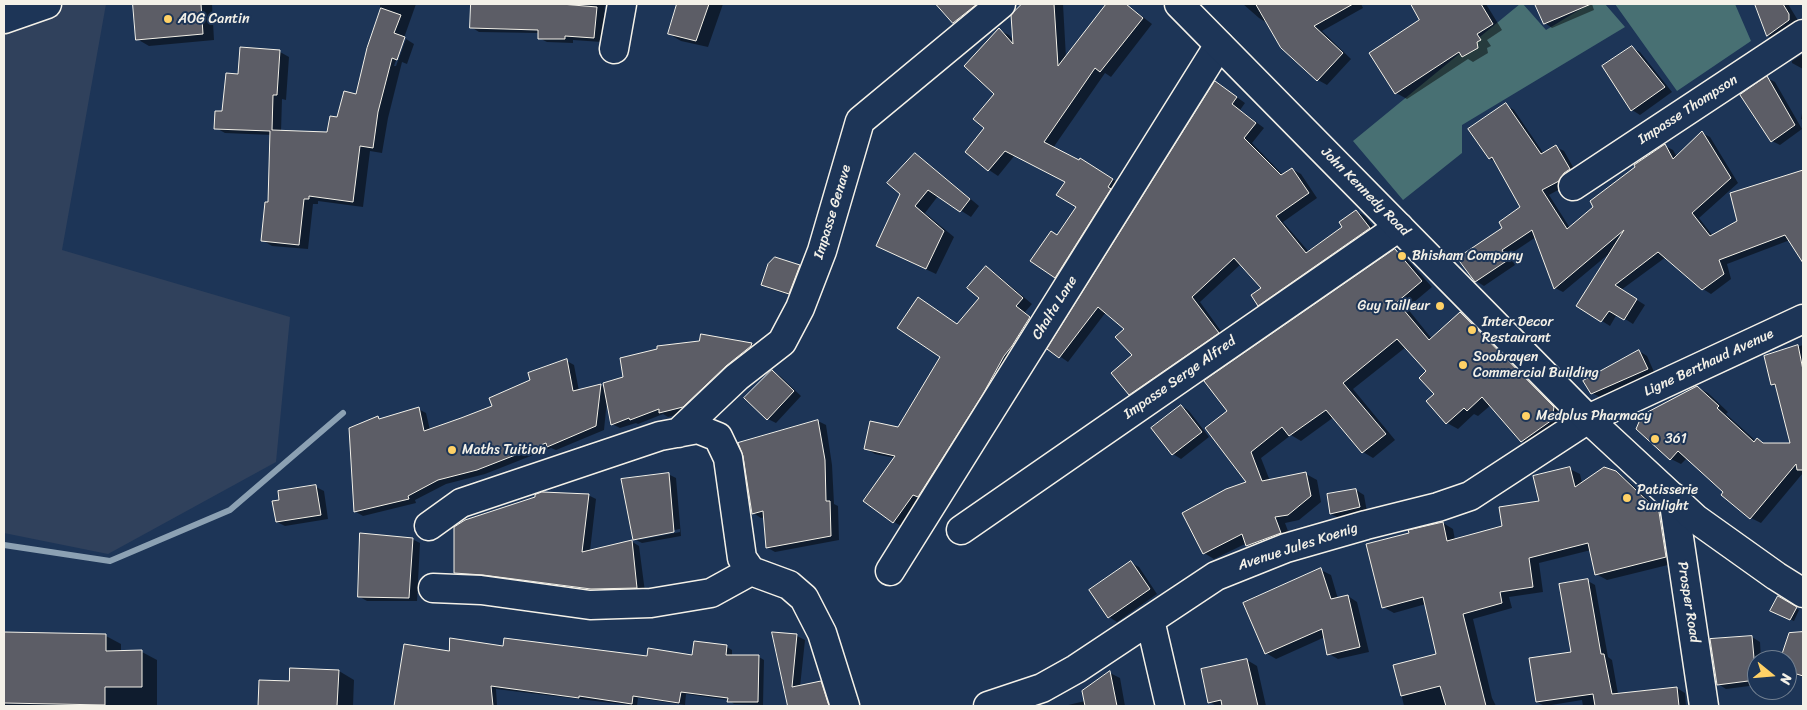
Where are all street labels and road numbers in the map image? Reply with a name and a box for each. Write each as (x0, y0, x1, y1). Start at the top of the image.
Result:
street label: Impasse Thompson (1635, 72, 1741, 148)
street label: John Kennedy Road (1317, 144, 1413, 240)
street label: Impasse Genave (811, 163, 855, 261)
street label: Chalta Lane (1029, 273, 1081, 343)
street label: Ligne Berthaud Avenue (1641, 326, 1777, 400)
street label: Impasse Serge Alfred (1121, 333, 1239, 423)
street label: Avenue Jules Koenig (1236, 520, 1360, 574)
street label: Prosper Road (1673, 560, 1703, 644)

